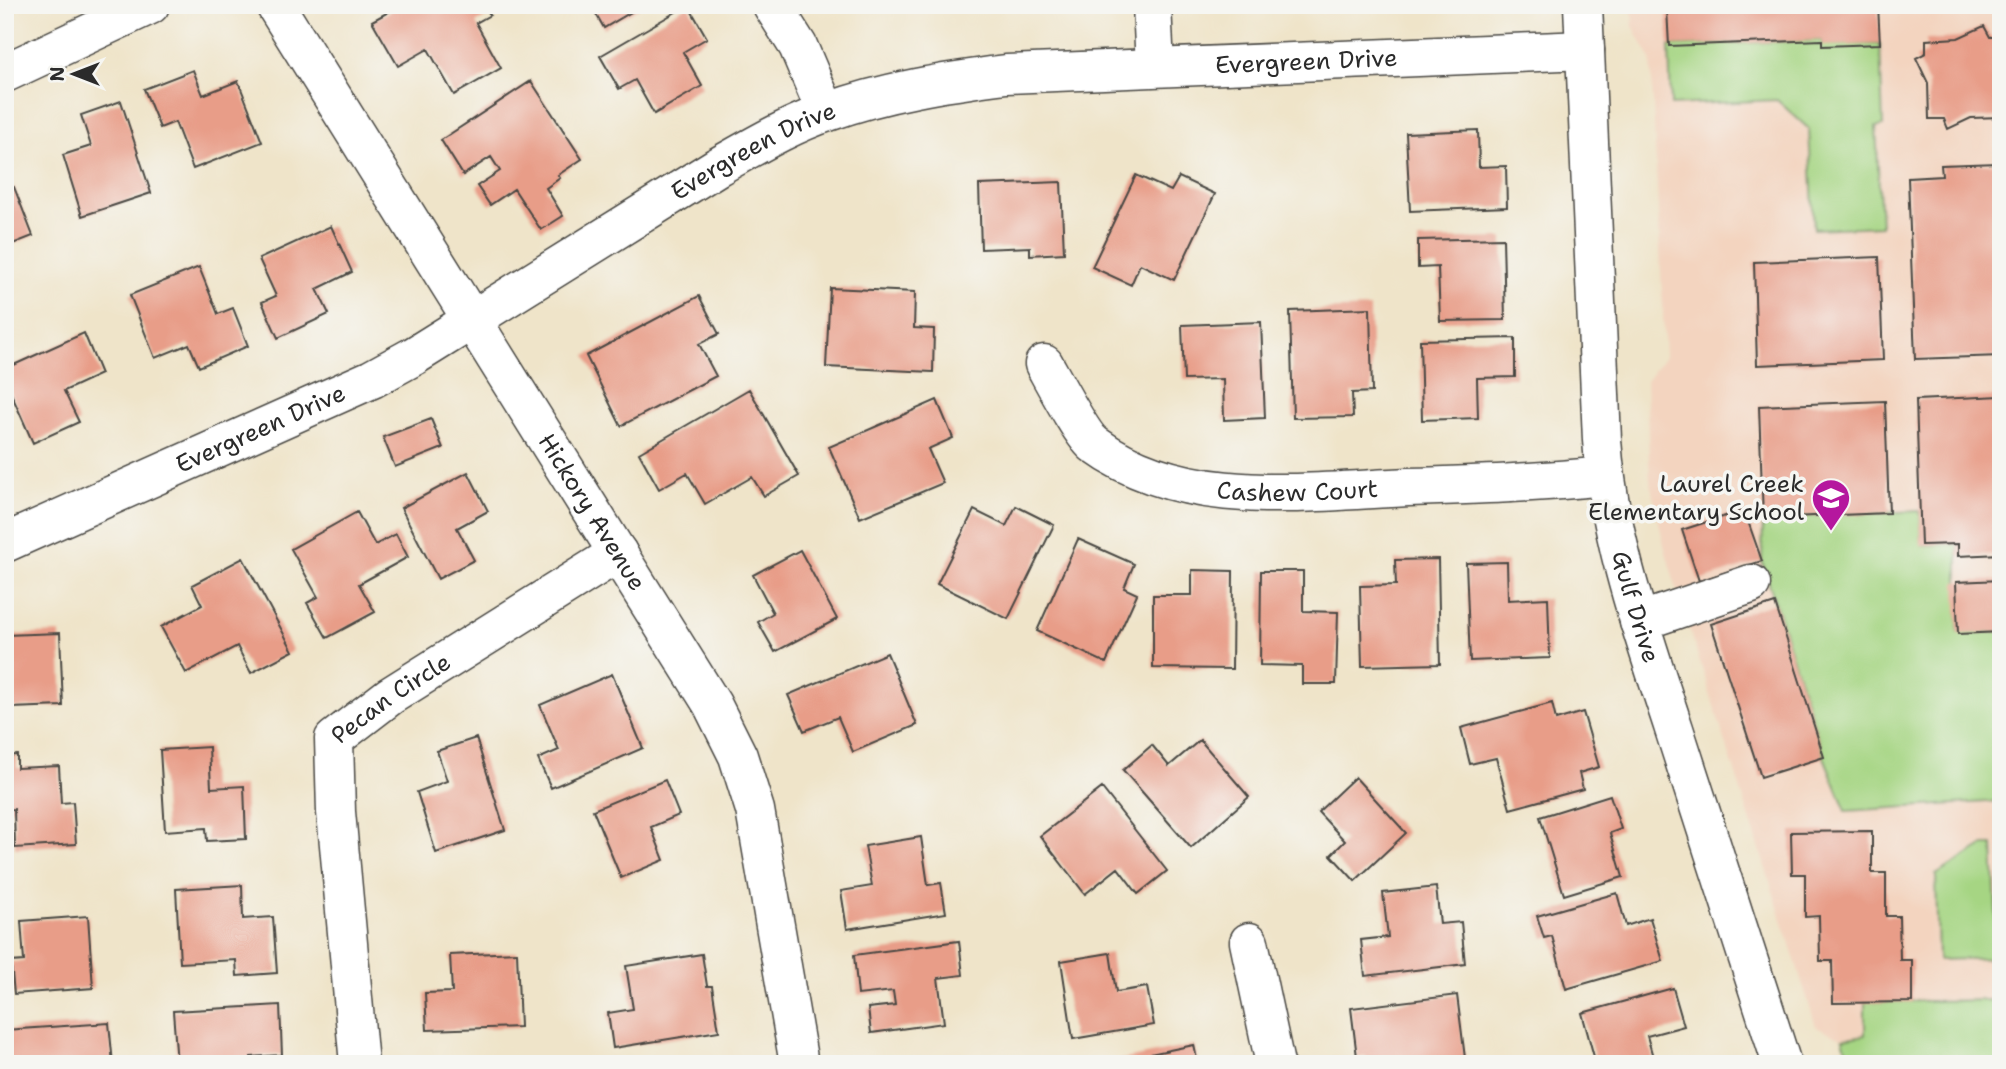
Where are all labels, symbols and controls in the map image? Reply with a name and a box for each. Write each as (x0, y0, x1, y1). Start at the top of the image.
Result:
north arrow (38, 38, 108, 108)
street label: Evergreen Drive (1214, 42, 1398, 81)
text: N (45, 66, 70, 82)
street label: Evergreen Drive (665, 94, 840, 208)
street label: Evergreen Drive (171, 377, 351, 481)
street label: Hickory Avenue (531, 427, 653, 597)
place label: Laurel Creek Elementary School (1588, 468, 1805, 528)
street label: Cashew Court (1215, 473, 1379, 509)
school or university icon: Laurel Creek Elementary School (1810, 477, 1852, 532)
street label: Gulf Drive (1604, 548, 1667, 667)
street label: Pecan Circle (325, 646, 457, 751)

